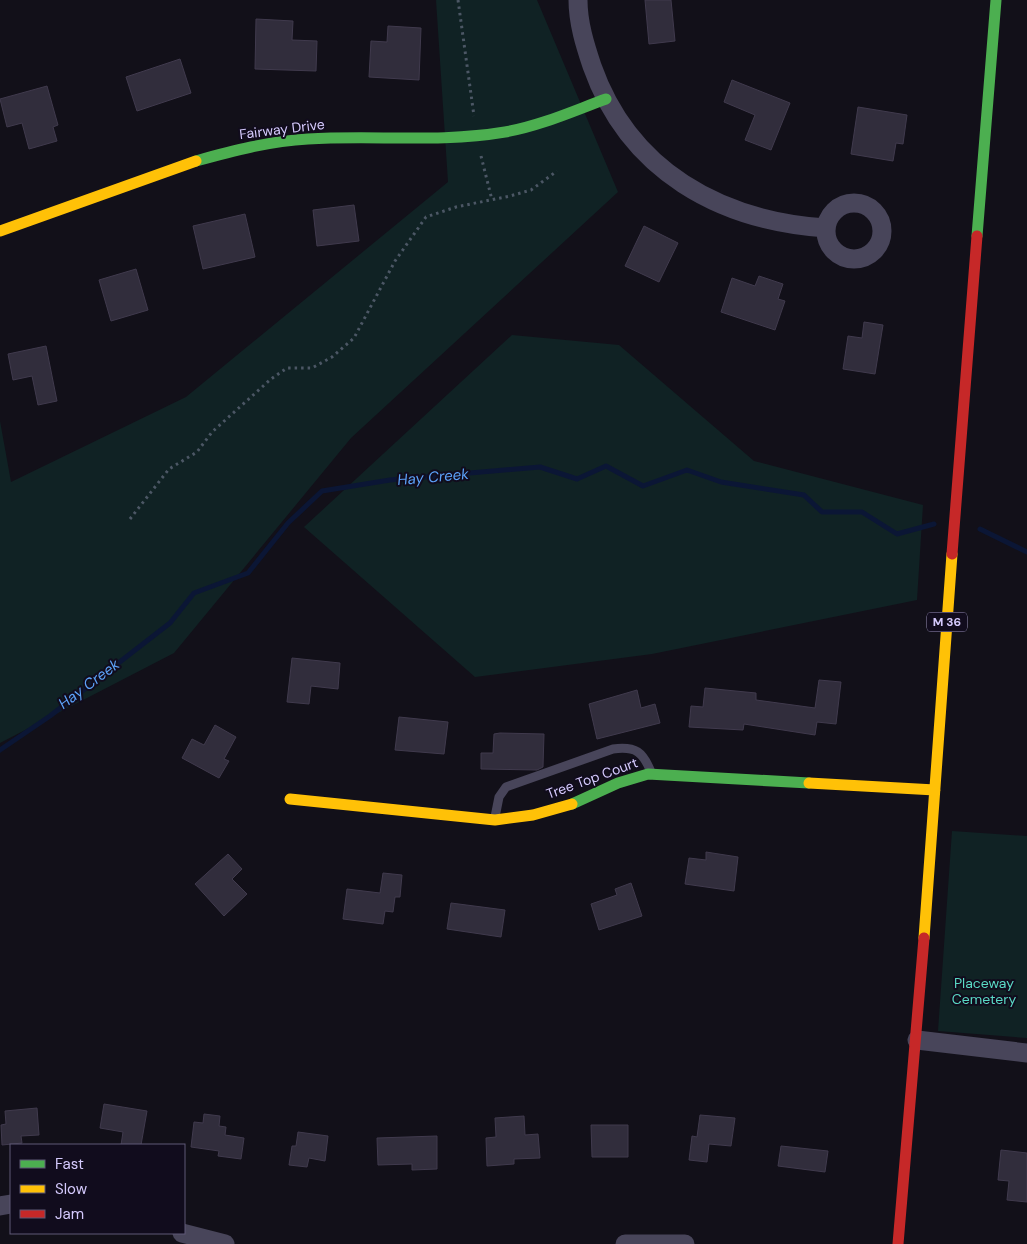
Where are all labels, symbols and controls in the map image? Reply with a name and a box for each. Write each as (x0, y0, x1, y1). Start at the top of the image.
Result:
street label: Fairway Drive (238, 115, 326, 143)
water label: Hay Creek (396, 464, 470, 490)
road number: M 36 (927, 612, 967, 632)
water label: Hay Creek (54, 654, 124, 714)
street label: Tree Top Court (544, 753, 640, 803)
park label: Placeway Cemetery (952, 974, 1016, 1008)
legend (10, 1144, 185, 1234)
text: Fast (55, 1154, 84, 1174)
text: Slow (55, 1179, 88, 1199)
text: Jam (55, 1204, 84, 1224)

